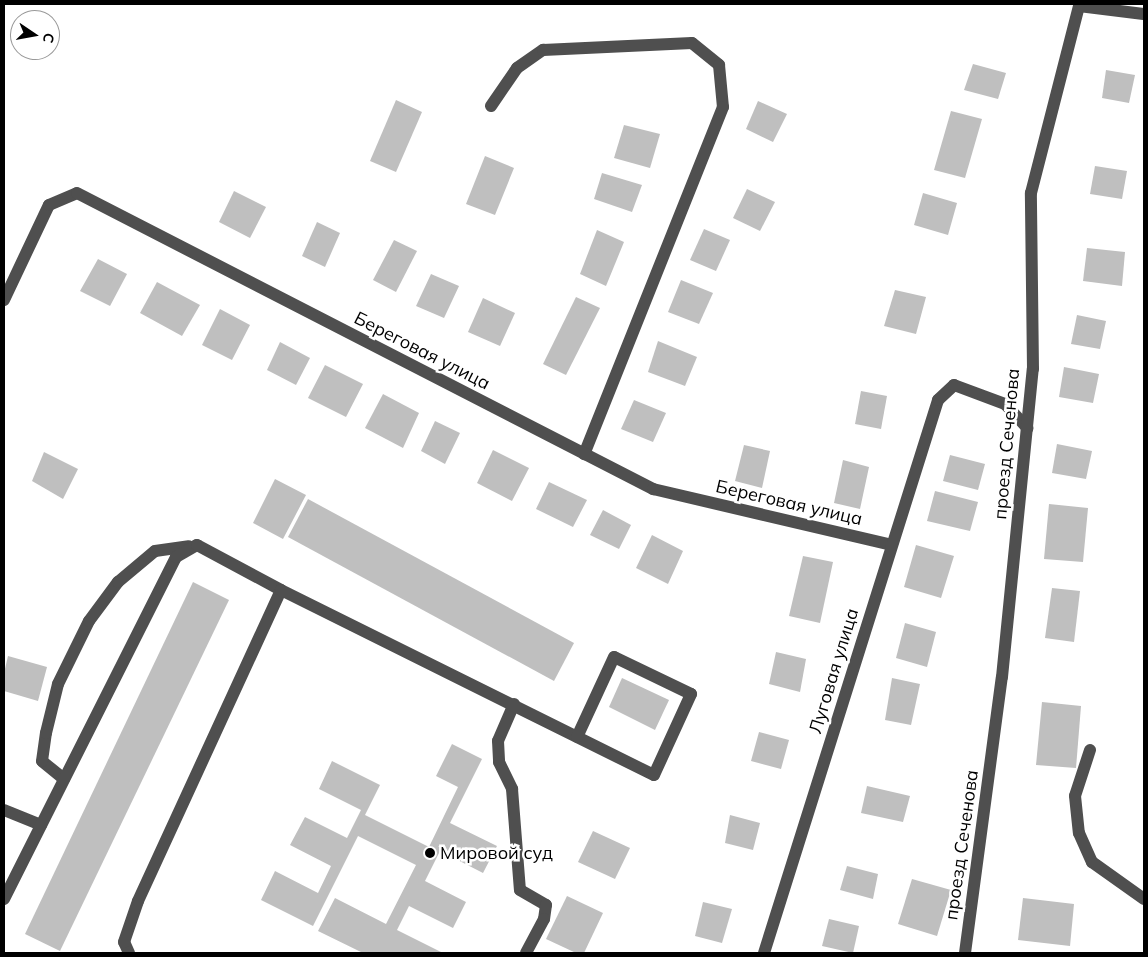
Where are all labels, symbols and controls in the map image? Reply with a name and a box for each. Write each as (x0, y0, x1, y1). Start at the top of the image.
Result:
north arrow (10, 10, 60, 60)
text: С (39, 31, 58, 44)
street label: Береговая улица (350, 307, 494, 395)
street label: проезд Сеченова (990, 368, 1024, 520)
street label: Береговая улица (714, 476, 864, 530)
street label: Луговая улица (805, 606, 863, 736)
street label: проезд Сеченова (941, 768, 983, 922)
place label: Мировой суд (440, 842, 553, 864)
marker: Мировой суд (424, 847, 436, 859)

